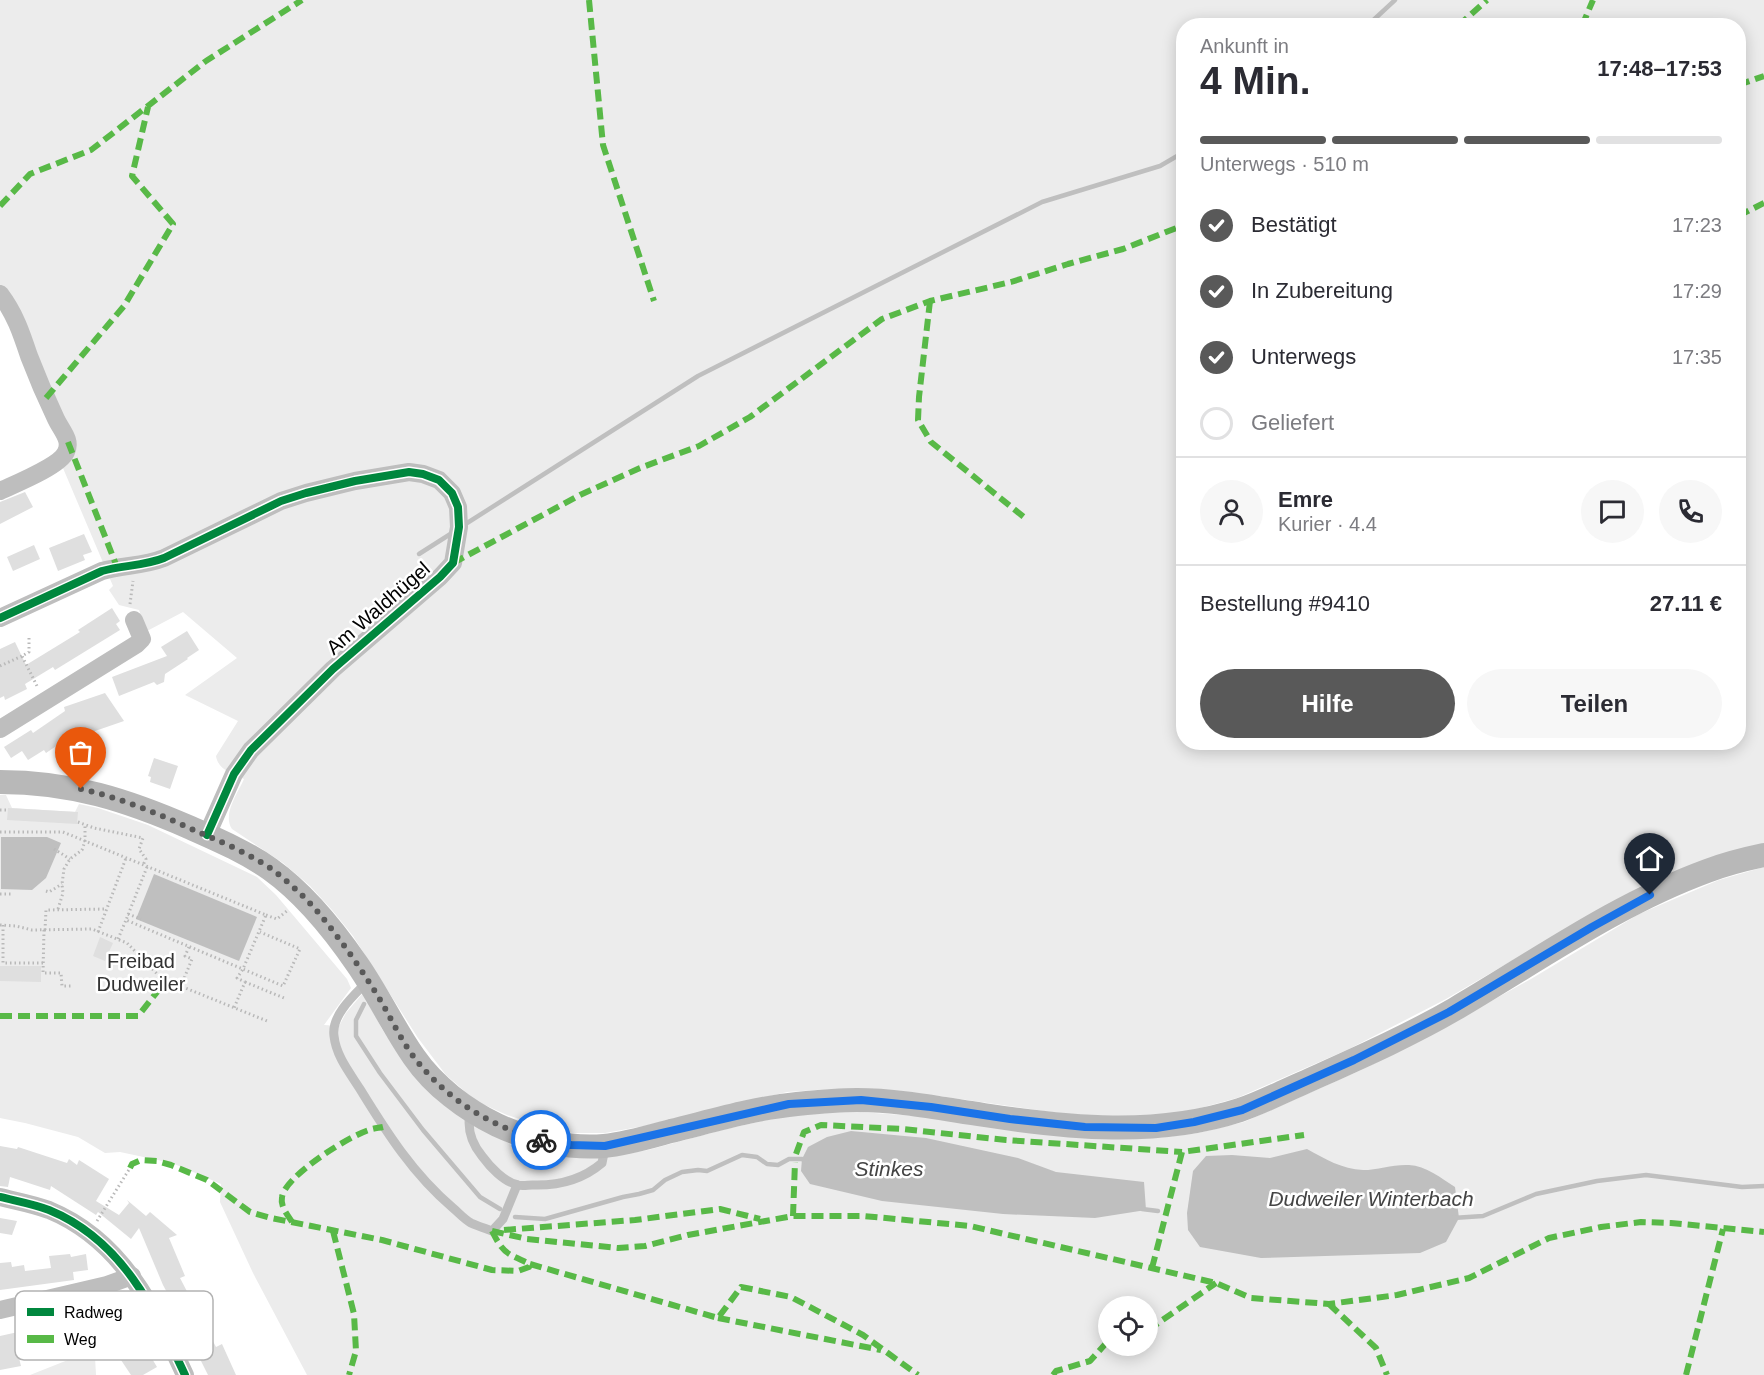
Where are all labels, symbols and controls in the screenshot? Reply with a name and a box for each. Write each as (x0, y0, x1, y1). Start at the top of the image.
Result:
text: Ankunft in (1200, 35, 1289, 57)
text: 17:48–17:53 (1597, 56, 1722, 81)
text: 4 Min. (1200, 59, 1311, 102)
text: Unterwegs · 510 m (1200, 153, 1369, 175)
icon: check (1200, 209, 1233, 242)
text: Bestätigt (1251, 212, 1337, 237)
text: 17:23 (1672, 214, 1722, 236)
icon: check (1200, 275, 1233, 308)
text: In Zubereitung (1251, 278, 1393, 303)
text: 17:29 (1672, 280, 1722, 302)
icon: check (1200, 341, 1233, 374)
text: Unterwegs (1251, 344, 1356, 369)
text: 17:35 (1672, 346, 1722, 368)
text: Geliefert (1251, 410, 1334, 435)
button: person (1200, 480, 1263, 543)
button: chat (1581, 480, 1644, 543)
button: phone (1659, 480, 1722, 543)
text: Emre (1278, 487, 1333, 512)
text: Kurier · 4.4 (1278, 513, 1377, 535)
street label: Am Waldhügel (322, 557, 434, 659)
text: Bestellung #9410 (1200, 591, 1370, 616)
text: 27.11 € (1650, 591, 1722, 616)
button: Hilfe (1200, 669, 1455, 738)
button: Teilen (1467, 669, 1722, 738)
pin (55, 727, 106, 789)
icon: bag (64, 736, 97, 769)
pin (1624, 833, 1675, 895)
icon: home (1633, 842, 1666, 875)
park label: Freibad Dudweiler (97, 950, 186, 995)
courier (511, 1110, 571, 1170)
icon: bike (525, 1124, 558, 1157)
water label: Stinkes (855, 1157, 924, 1180)
water label: Dudweiler Winterbach (1268, 1187, 1474, 1210)
legend (15, 1291, 213, 1360)
map controls (1098, 1296, 1158, 1356)
button: locate (1098, 1296, 1158, 1356)
text: Radweg (64, 1304, 123, 1321)
text: Weg (64, 1331, 97, 1348)

